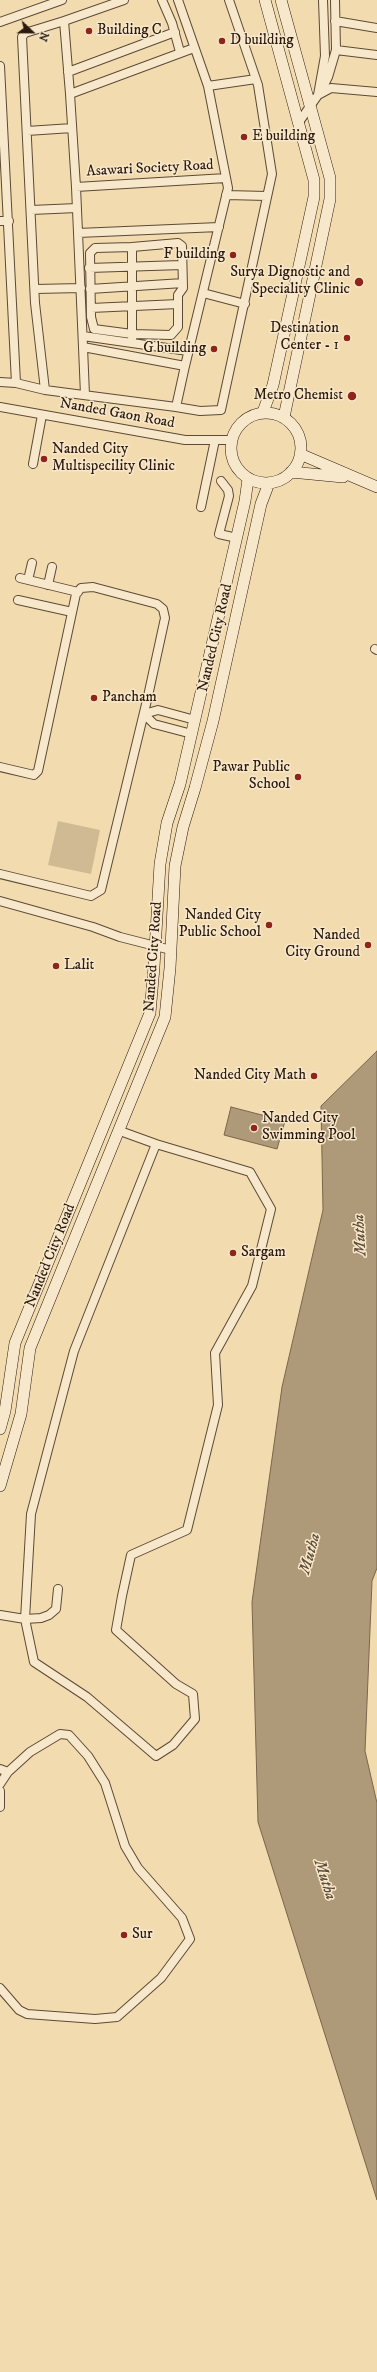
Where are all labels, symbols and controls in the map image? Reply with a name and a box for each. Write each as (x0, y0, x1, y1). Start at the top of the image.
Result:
north arrow (12, 12, 52, 52)
place label: Building C (97, 22, 162, 40)
marker: Building C (84, 26, 94, 36)
text: N (35, 30, 51, 43)
place label: D building (230, 32, 294, 50)
marker: D building (217, 36, 227, 46)
place label: E building (252, 128, 315, 146)
marker: E building (239, 132, 249, 142)
street label: Asawari Society Road (86, 157, 214, 181)
place label: F building (163, 246, 225, 264)
marker: F building (228, 250, 238, 260)
place label: Surya Dignostic and Speciality Clinic (230, 264, 350, 299)
marker: Surya Dignostic and Speciality Clinic (353, 276, 365, 288)
place label: Destination Center - 1 (270, 320, 339, 355)
marker: Destination Center - 1 (342, 333, 352, 343)
place label: G building (143, 340, 206, 358)
marker: G building (209, 344, 219, 354)
place label: Metro Chemist (253, 387, 343, 405)
marker: Metro Chemist (346, 390, 358, 402)
street label: Nanded Gaon Road (58, 395, 176, 433)
place label: Nanded City Multispecility Clinic (52, 441, 175, 476)
marker: Nanded City Multispecility Clinic (39, 454, 49, 464)
street label: Nanded City Road (195, 582, 237, 694)
place label: Pancham (102, 689, 157, 707)
marker: Pancham (89, 693, 99, 703)
place label: Pawar Public School (212, 759, 290, 794)
marker: Pawar Public School (293, 772, 303, 782)
street label: Nanded City Road (141, 901, 167, 1013)
place label: Nanded City Public School (179, 907, 261, 942)
marker: Nanded City Public School (264, 920, 274, 930)
place label: Nanded City Ground (285, 927, 360, 962)
marker: Nanded City Ground (363, 940, 373, 950)
place label: Lalit (64, 957, 94, 975)
marker: Lalit (51, 961, 61, 971)
place label: Nanded City Math (194, 1067, 306, 1085)
marker: Nanded City Math (309, 1071, 319, 1081)
place label: Nanded City Swimming Pool (262, 1110, 355, 1145)
marker: Nanded City Swimming Pool (249, 1123, 259, 1133)
street label: Nanded City Road (22, 1201, 80, 1311)
water label: Mutha (350, 1214, 372, 1256)
place label: Sargam (241, 1244, 286, 1262)
marker: Sargam (228, 1248, 238, 1258)
water label: Mutha (296, 1532, 326, 1576)
water label: Mutha (308, 1857, 340, 1903)
place label: Sur (132, 1926, 153, 1944)
marker: Sur (119, 1930, 129, 1940)

